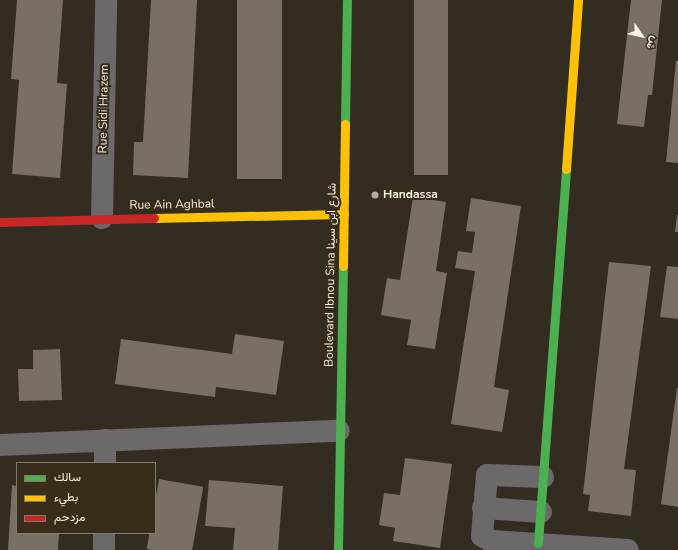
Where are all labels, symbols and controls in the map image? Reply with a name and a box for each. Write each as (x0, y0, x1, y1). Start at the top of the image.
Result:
north arrow (622, 16, 662, 56)
text: ش (642, 33, 662, 53)
street label: Rue Sidi Hrazem (96, 64, 112, 154)
street label: Boulevard Ibnou Sina شارع ابن سينا (322, 183, 340, 367)
place label: Handassa (383, 188, 438, 202)
marker: Handassa (370, 190, 380, 200)
street label: Rue Ain Aghbal (129, 197, 215, 213)
legend (16, 462, 156, 534)
text: سالك (54, 469, 81, 485)
text: بطيء (54, 489, 78, 505)
text: مزدحم (54, 509, 85, 525)

